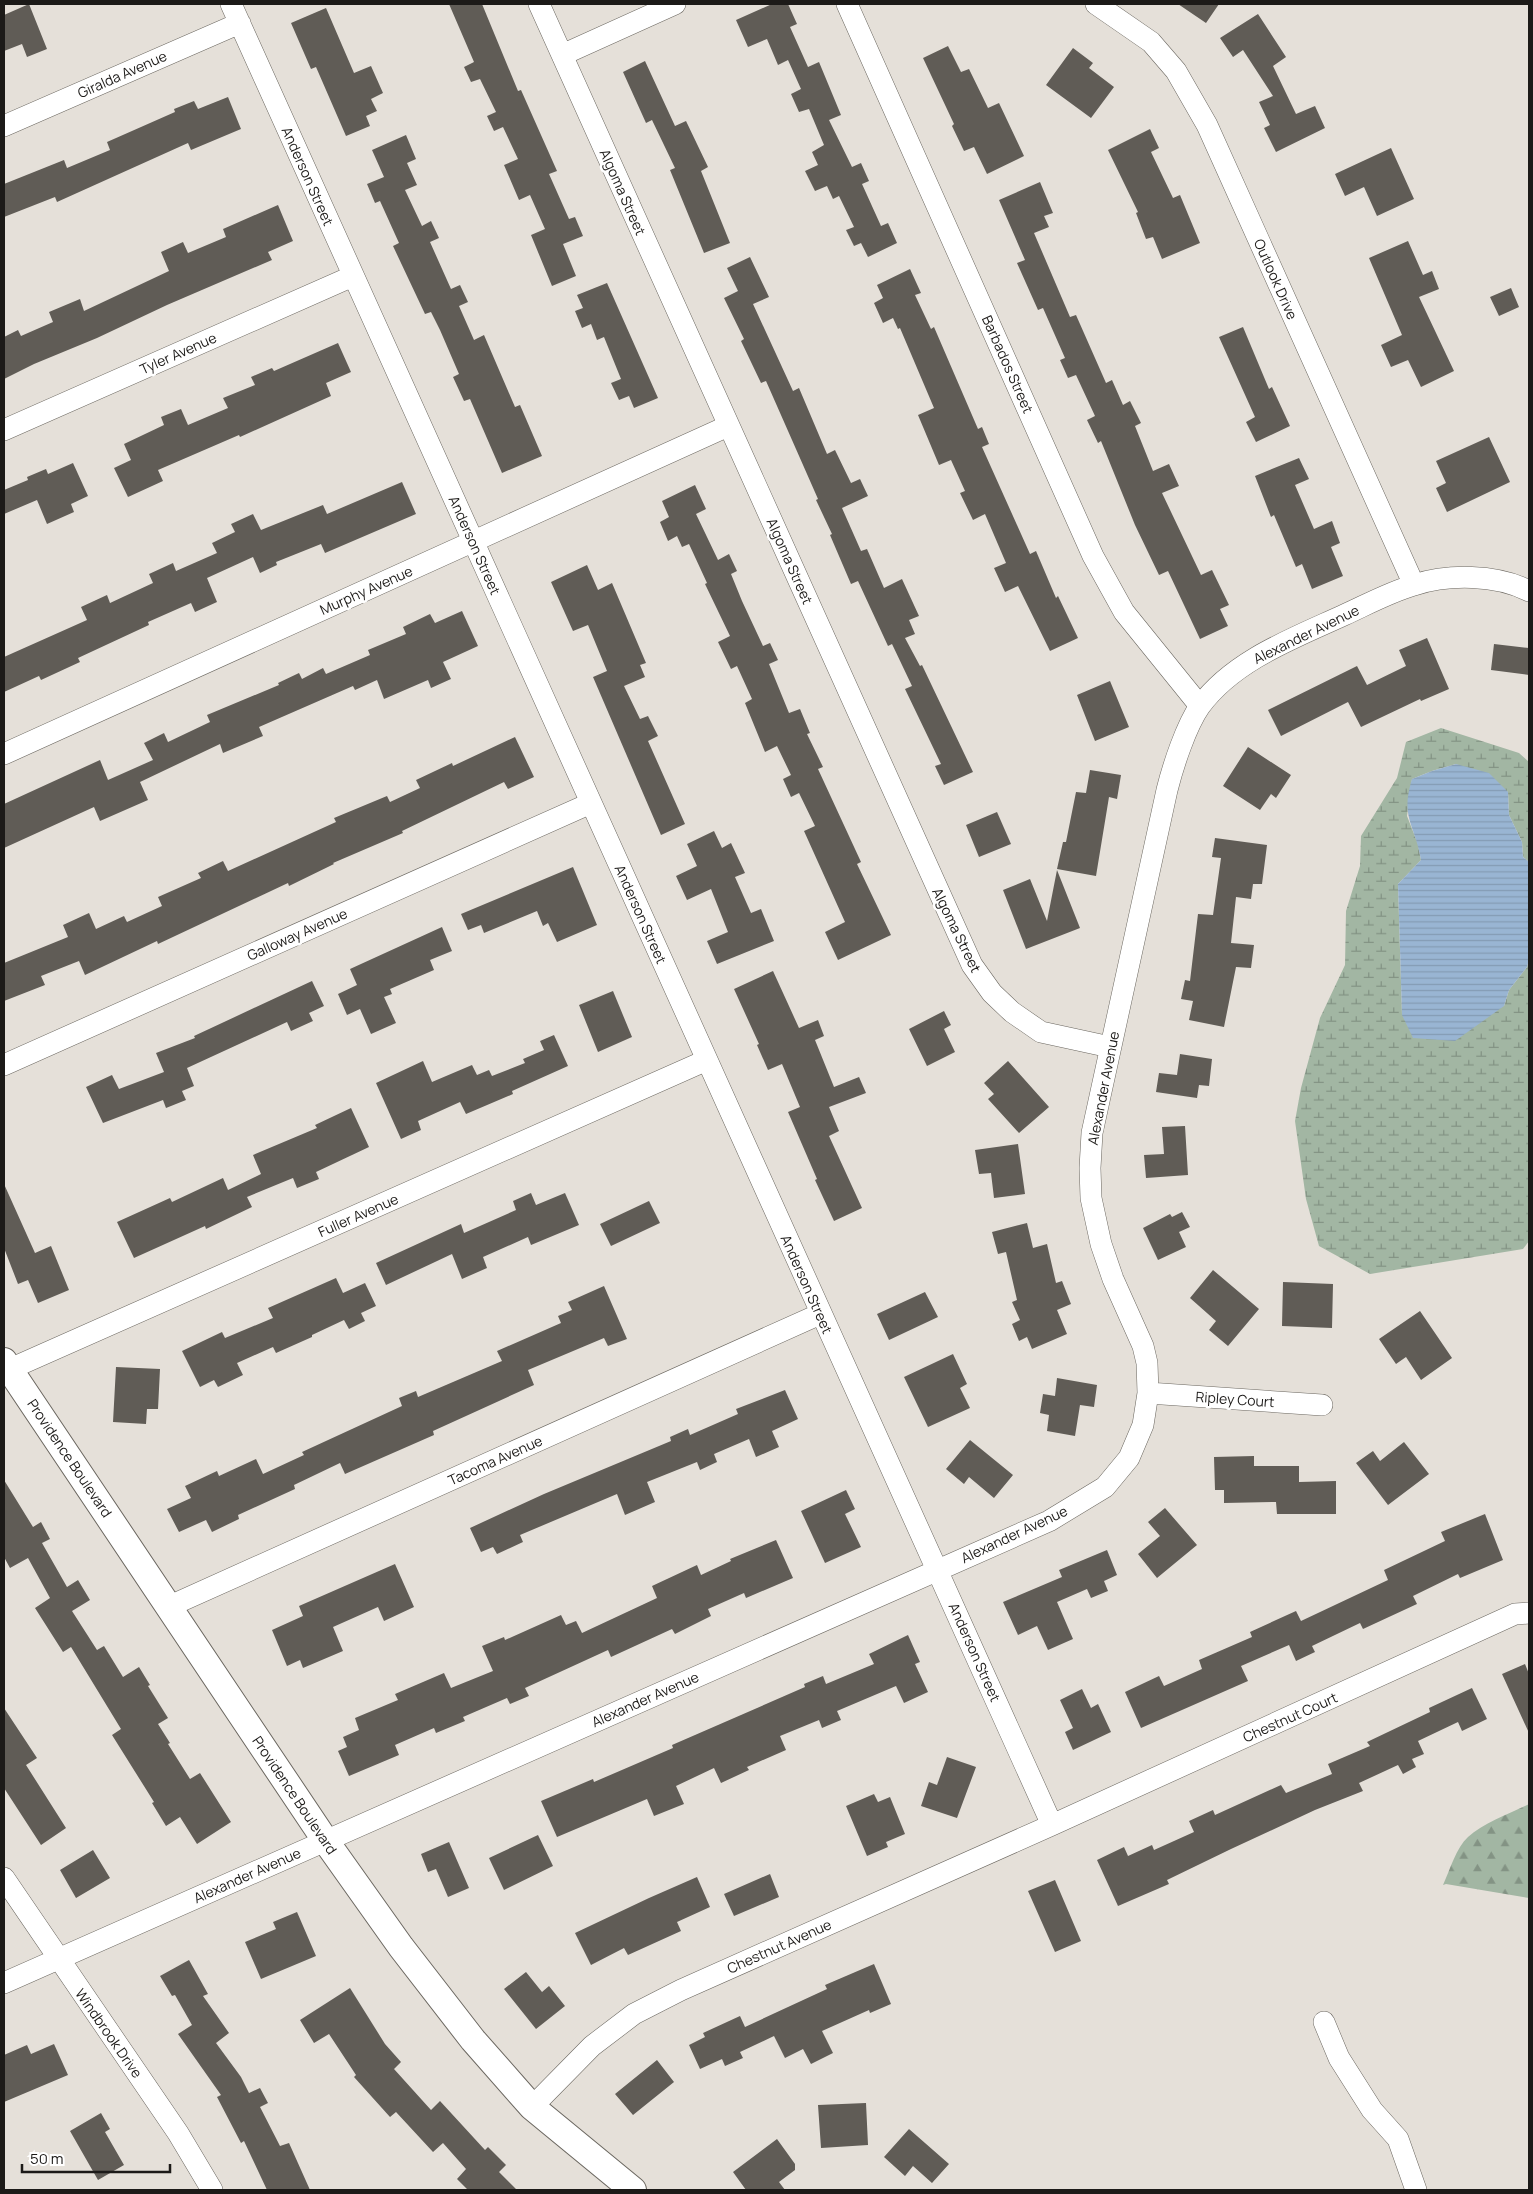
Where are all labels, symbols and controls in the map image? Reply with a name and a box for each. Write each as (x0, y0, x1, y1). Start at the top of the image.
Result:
street label: Giralda Avenue (74, 46, 170, 102)
street label: Anderson Street (278, 124, 338, 229)
street label: Algoma Street (596, 146, 651, 238)
street label: Outlook Drive (1250, 236, 1302, 322)
street label: Barbados Street (978, 312, 1038, 416)
street label: Tyler Avenue (137, 328, 219, 378)
street label: Anderson Street (445, 493, 505, 598)
street label: Algoma Street (763, 515, 818, 607)
street label: Murphy Avenue (317, 561, 415, 619)
street label: Alexander Avenue (1250, 600, 1362, 668)
street label: Anderson Street (611, 862, 671, 967)
street label: Algoma Street (928, 884, 986, 976)
street label: Galloway Avenue (244, 903, 350, 965)
street label: Alexander Avenue (1083, 1030, 1123, 1146)
street label: Fuller Avenue (315, 1189, 401, 1241)
street label: Anderson Street (777, 1232, 837, 1337)
street label: Ripley Court (1195, 1387, 1276, 1411)
street label: Providence Boulevard (23, 1395, 117, 1521)
street label: Tacoma Avenue (445, 1431, 545, 1489)
street label: Alexander Avenue (958, 1501, 1070, 1567)
street label: Anderson Street (945, 1600, 1005, 1705)
street label: Alexander Avenue (588, 1667, 702, 1731)
street label: Chestnut Court (1240, 1687, 1341, 1746)
street label: Providence Boulevard (248, 1732, 342, 1858)
street label: Alexander Avenue (190, 1843, 304, 1907)
street label: Chestnut Avenue (724, 1914, 834, 1978)
street label: Windbrook Drive (71, 1985, 147, 2081)
scale bar (22, 2142, 170, 2174)
text: 50 m (30, 2148, 64, 2169)

